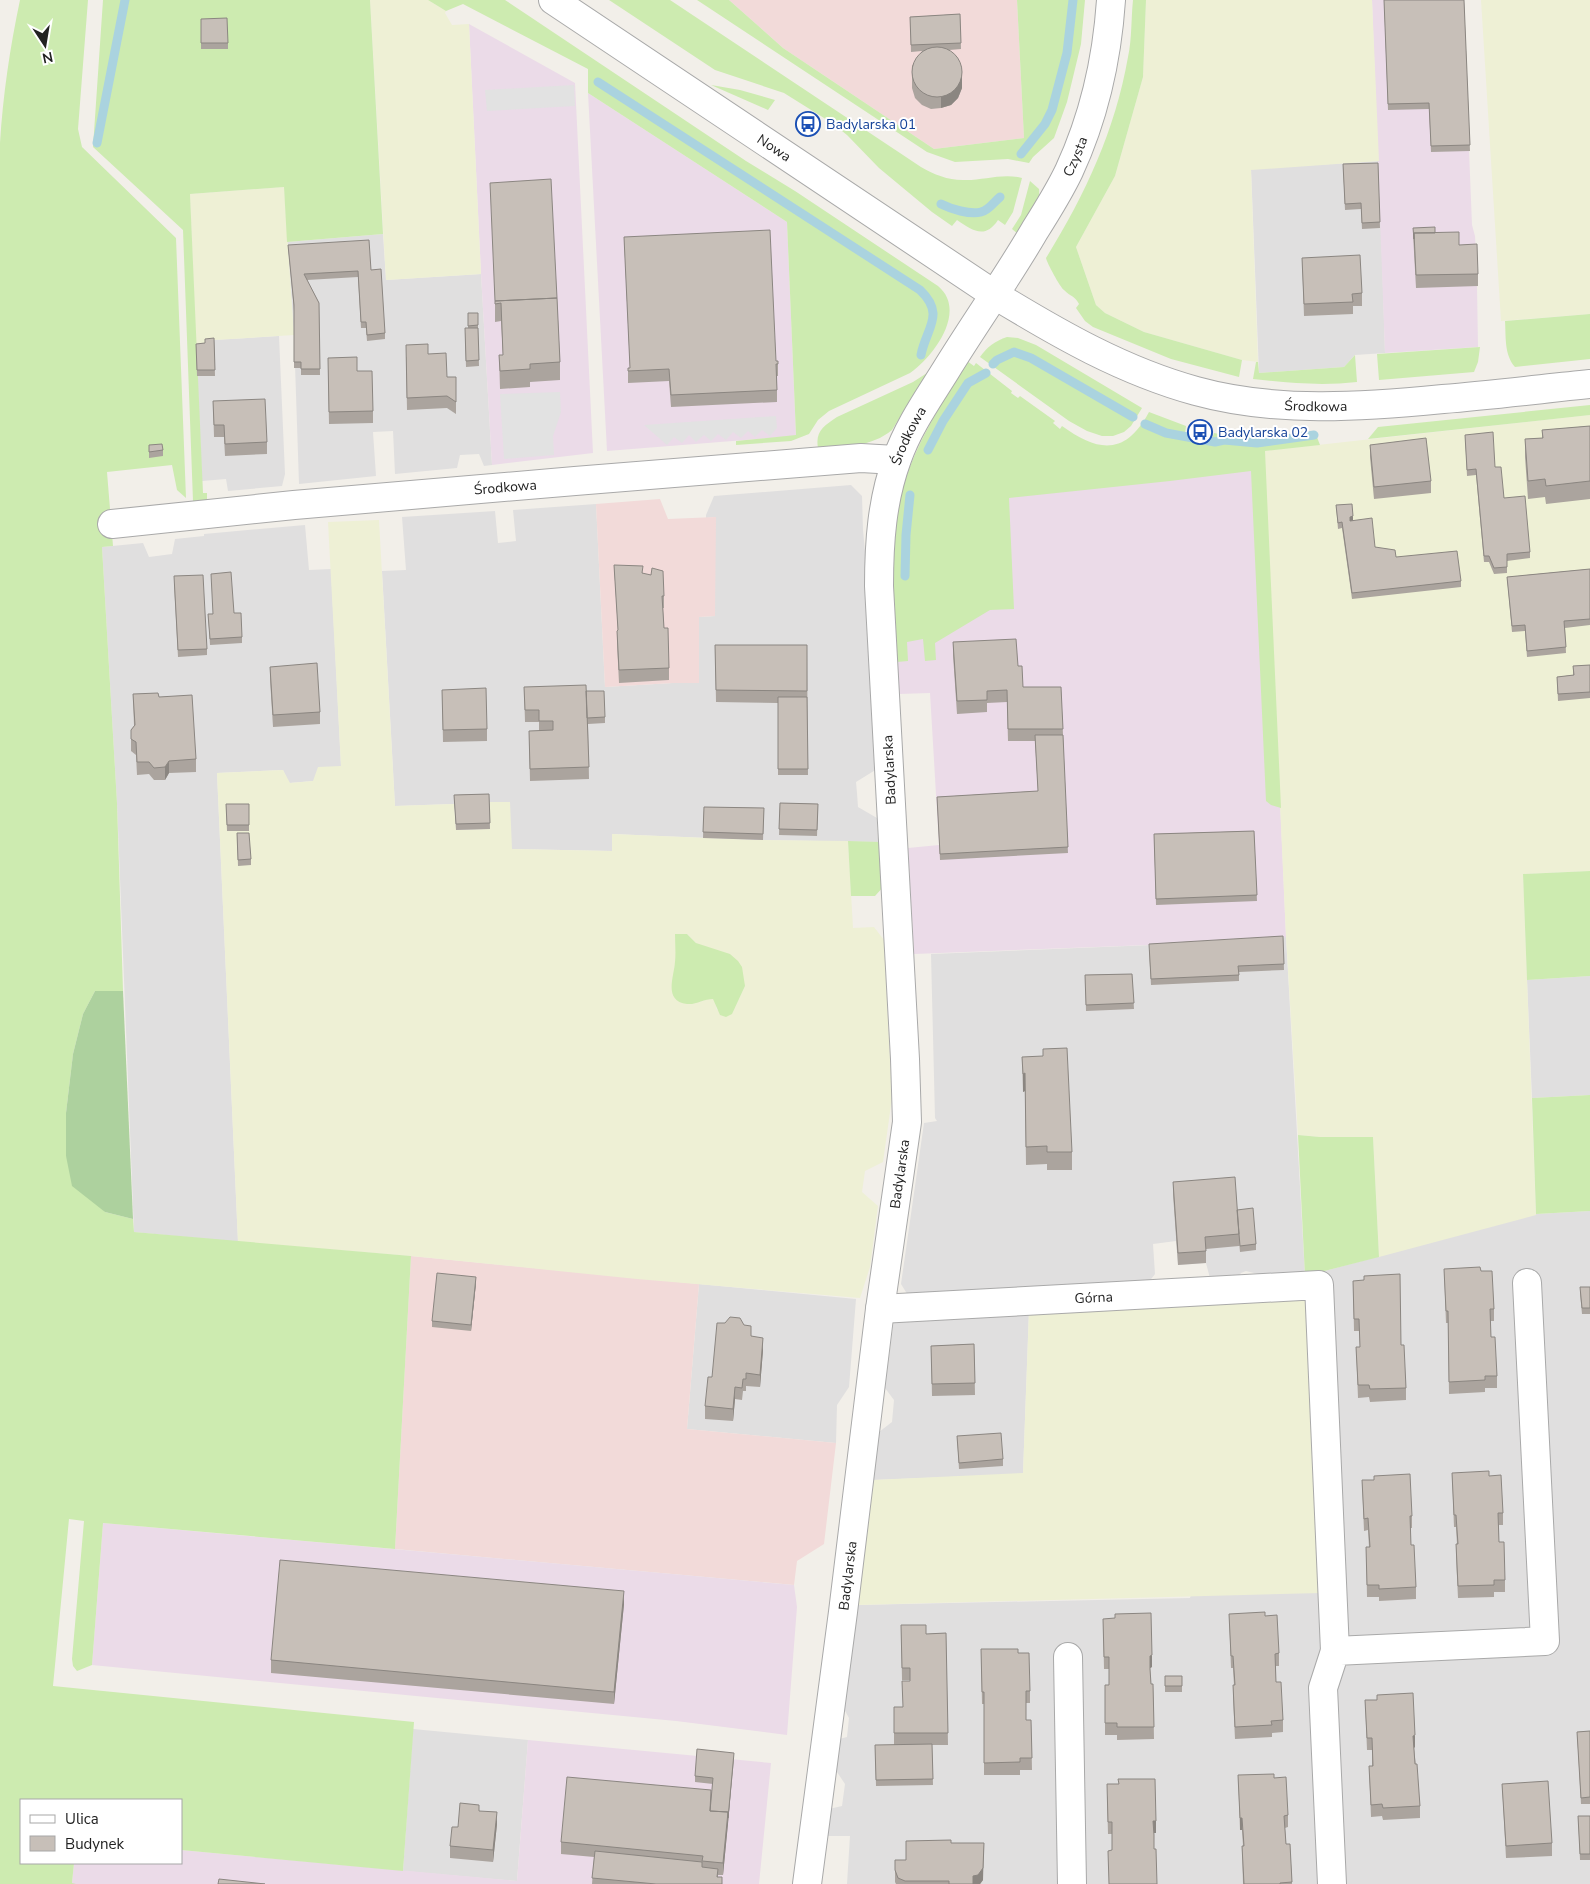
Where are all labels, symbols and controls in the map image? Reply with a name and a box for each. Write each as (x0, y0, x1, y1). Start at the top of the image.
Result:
north arrow (20, 20, 70, 70)
text: N (40, 47, 55, 68)
bus stop icon: Badylarska 01 (795, 111, 821, 137)
place label: Badylarska 01 (826, 115, 916, 134)
street label: Nowa (753, 130, 795, 166)
street label: Czysta (1059, 134, 1092, 180)
street label: Środkowa (1284, 396, 1348, 416)
street label: Środkowa (887, 403, 931, 468)
bus stop icon: Badylarska 02 (1187, 419, 1213, 445)
place label: Badylarska 02 (1218, 423, 1308, 442)
street label: Środkowa (473, 475, 538, 500)
street label: Badylarska (878, 735, 901, 805)
street label: Badylarska (886, 1138, 914, 1210)
street label: Górna (1074, 1287, 1113, 1308)
street label: Badylarska (834, 1540, 862, 1612)
legend (20, 1799, 182, 1864)
text: Ulica (65, 1809, 99, 1829)
text: Budynek (65, 1834, 125, 1854)

